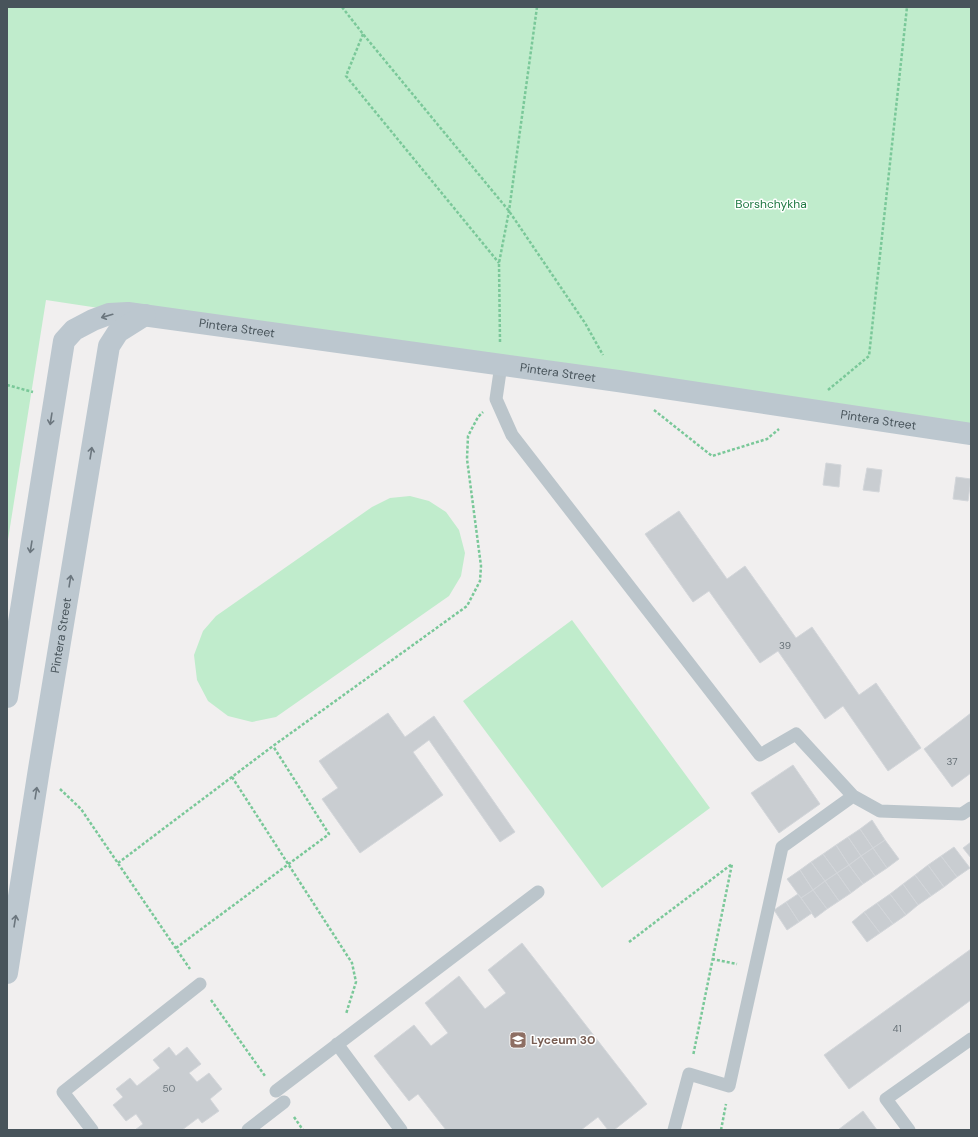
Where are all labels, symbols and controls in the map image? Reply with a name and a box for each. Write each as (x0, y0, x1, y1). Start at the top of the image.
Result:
park label: Borshchykha (735, 196, 807, 212)
one-way arrow (100, 313, 113, 320)
street label: Pintera Street (198, 315, 276, 341)
street label: Pintera Street (519, 359, 597, 386)
street label: Pintera Street (839, 407, 918, 434)
one-way arrow (47, 412, 55, 425)
one-way arrow (87, 447, 95, 460)
one-way arrow (27, 540, 35, 553)
one-way arrow (66, 575, 74, 588)
street label: Pintera Street (47, 596, 75, 674)
house number: 39 (779, 639, 791, 652)
house number: 37 (946, 755, 958, 768)
one-way arrow (32, 786, 40, 799)
one-way arrow (11, 915, 19, 928)
house number: 41 (892, 1022, 902, 1035)
school or university icon: Lyceum 30 (508, 1030, 528, 1050)
place label: Lyceum 30 (531, 1032, 595, 1048)
house number: 50 (163, 1082, 176, 1095)

